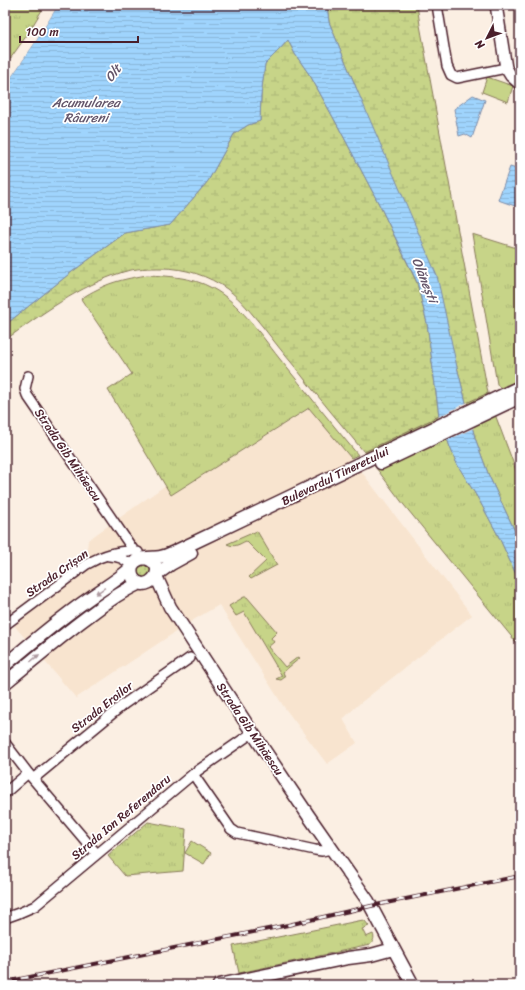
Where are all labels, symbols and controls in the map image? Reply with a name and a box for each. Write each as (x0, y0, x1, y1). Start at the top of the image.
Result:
scale bar (20, 18, 138, 44)
north arrow (467, 18, 507, 58)
text: 100 m (26, 21, 59, 43)
text: N (470, 35, 490, 54)
water label: Olt (98, 58, 128, 87)
water label: Acumularea Râureni (51, 91, 121, 129)
water label: Olănești (406, 254, 445, 308)
street label: Strada Gib Mihăescu (28, 404, 108, 507)
street label: Bulevardul Tineretului (277, 440, 393, 512)
street label: Strada Crișan (21, 543, 94, 603)
one-way arrow (95, 587, 105, 595)
one-way arrow (30, 654, 41, 662)
street label: Strada Eroilor (66, 675, 139, 739)
street label: Strada Gib Mihăescu (210, 678, 290, 781)
street label: Strada Ion Referendaru (66, 768, 176, 866)

